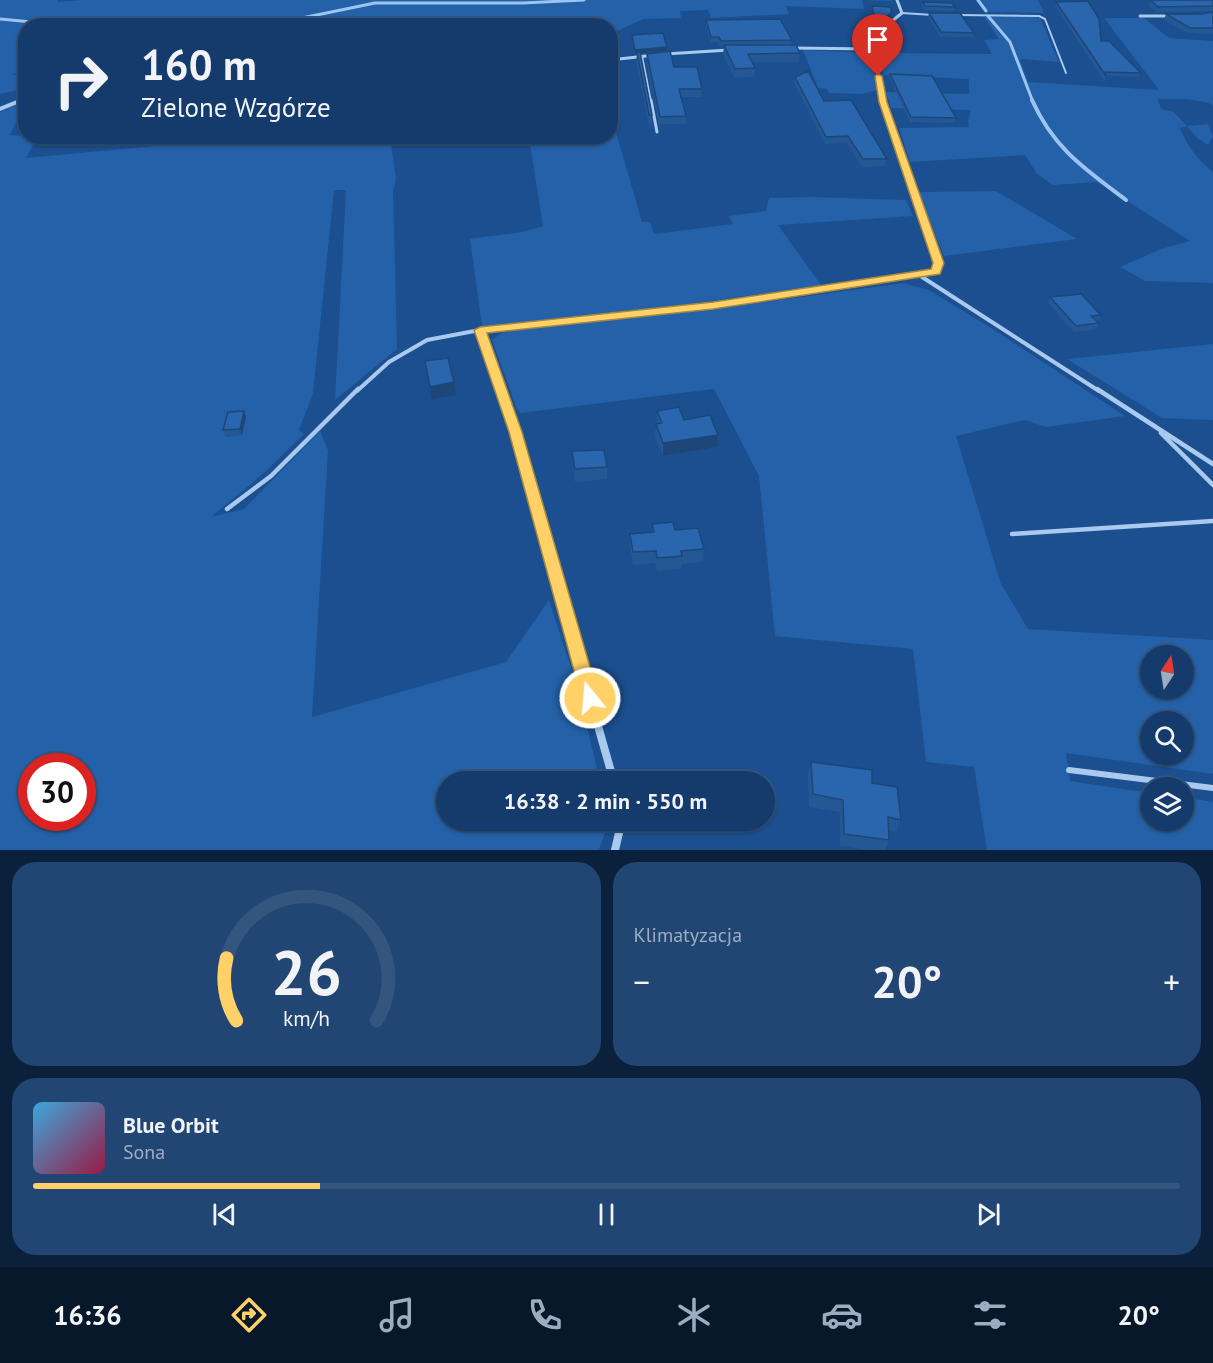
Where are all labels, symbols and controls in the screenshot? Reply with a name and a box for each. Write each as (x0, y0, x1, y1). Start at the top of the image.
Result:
pin (852, 14, 903, 76)
icon: arrive (861, 23, 894, 56)
text: 160 m (141, 37, 257, 92)
icon: right (42, 42, 120, 120)
text: Zielone Wzgórze (141, 90, 331, 124)
north arrow (1140, 645, 1194, 699)
map controls (1140, 645, 1194, 831)
position arrow (558, 666, 622, 730)
button: search (1140, 711, 1194, 765)
speed limit sign: 30 (18, 753, 96, 831)
button: layers (1140, 777, 1194, 831)
text: 16:38 · 2 min · 550 m (504, 787, 707, 815)
text: Klimatyzacja (634, 922, 742, 948)
text: 26 (271, 931, 342, 1012)
text: 20° (871, 952, 942, 1010)
text: − (634, 960, 650, 1003)
text: + (1163, 960, 1180, 1003)
text: km/h (283, 1004, 330, 1032)
text: Blue Orbit (123, 1111, 219, 1139)
text: Sona (123, 1139, 165, 1165)
icon: previous (208, 1198, 241, 1231)
icon: pause (590, 1198, 623, 1231)
icon: next (972, 1198, 1005, 1231)
icon: directions (228, 1294, 270, 1336)
icon: music (376, 1294, 418, 1336)
icon: phone (524, 1294, 566, 1336)
icon: climate (673, 1294, 715, 1336)
icon: car (821, 1294, 863, 1336)
icon: filters (969, 1294, 1011, 1336)
text: 16:36 (53, 1298, 122, 1332)
text: 20° (1117, 1298, 1160, 1332)

